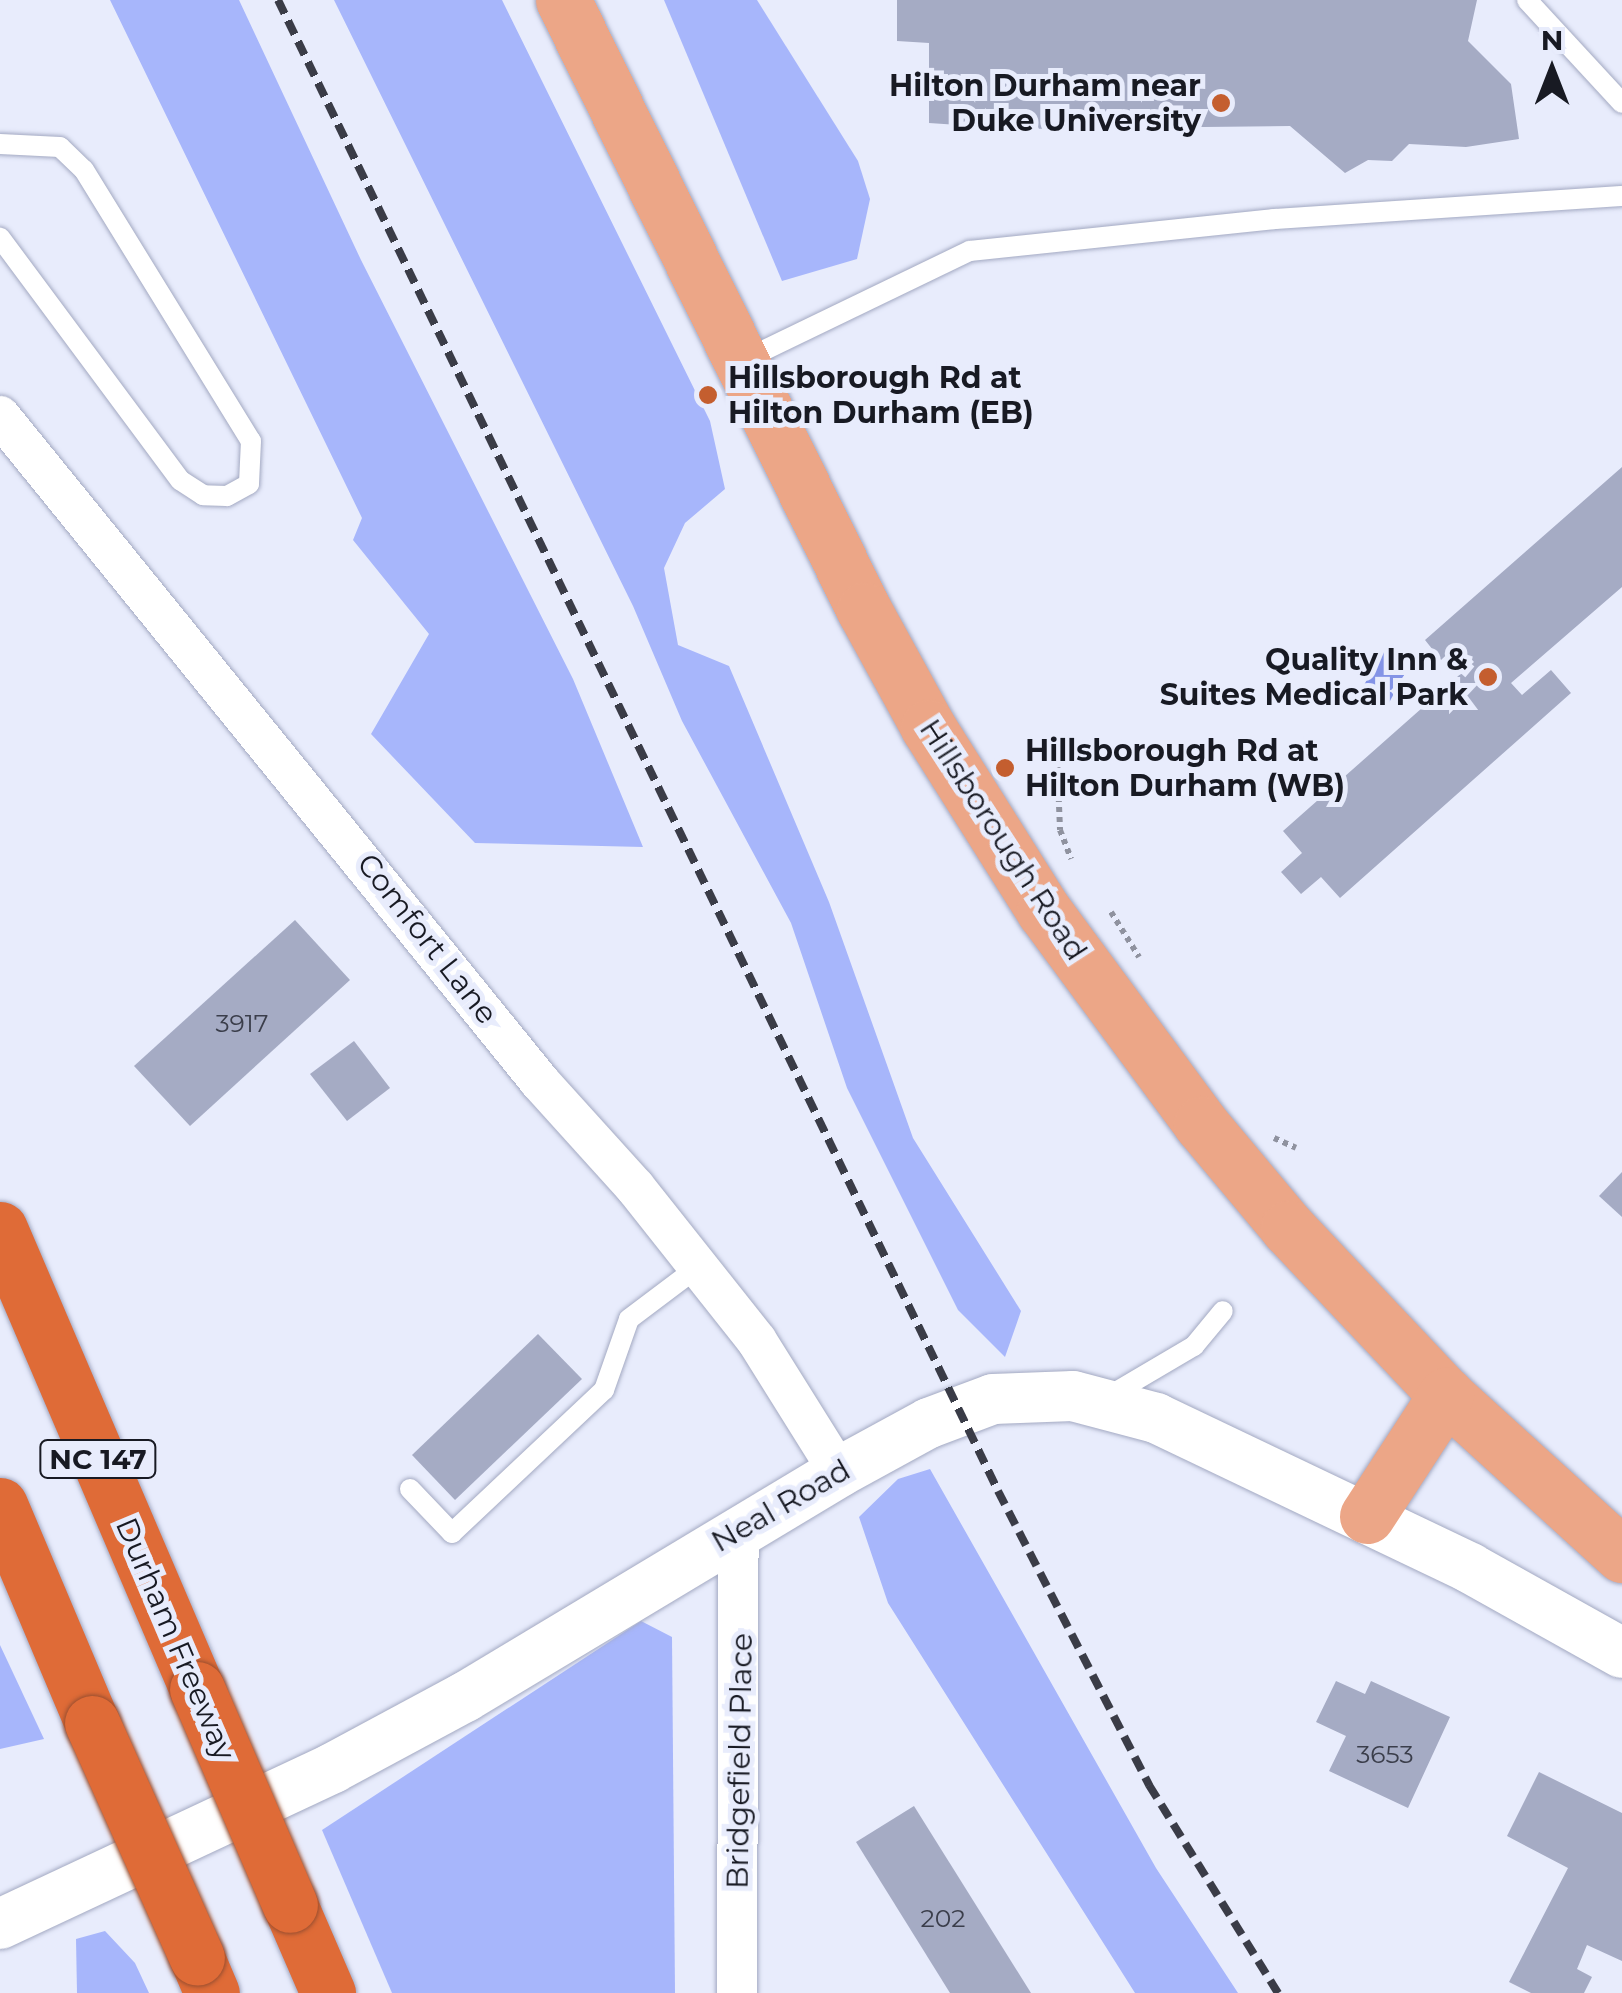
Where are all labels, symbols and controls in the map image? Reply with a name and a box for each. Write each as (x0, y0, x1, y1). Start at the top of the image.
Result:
north arrow (1502, 20, 1602, 120)
text: N (1541, 23, 1563, 57)
place label: Hilton Durham near Duke University (889, 68, 1201, 138)
marker: Hilton Durham near Duke University (1210, 92, 1232, 114)
place label: Hillsborough Rd at Hilton Durham (EB) (728, 360, 1034, 430)
marker: Hillsborough Rd at Hilton Durham (EB) (697, 384, 719, 406)
place label: Quality Inn & Suites Medical Park (1160, 642, 1468, 712)
marker: Quality Inn & Suites Medical Park (1477, 666, 1499, 688)
street label: Hillsborough Road (912, 713, 1094, 967)
place label: Hillsborough Rd at Hilton Durham (WB) (1025, 733, 1345, 804)
marker: Hillsborough Rd at Hilton Durham (WB) (994, 757, 1016, 779)
street label: Comfort Lane (349, 847, 505, 1031)
house number: 3917 (215, 1008, 269, 1038)
road number: NC 147 (38, 1436, 158, 1482)
street label: Neal Road (705, 1452, 857, 1560)
street label: Durham Freeway (108, 1512, 242, 1766)
street label: Bridgefield Place (720, 1633, 760, 1889)
house number: 3653 (1356, 1739, 1414, 1769)
house number: 202 (921, 1903, 965, 1933)

